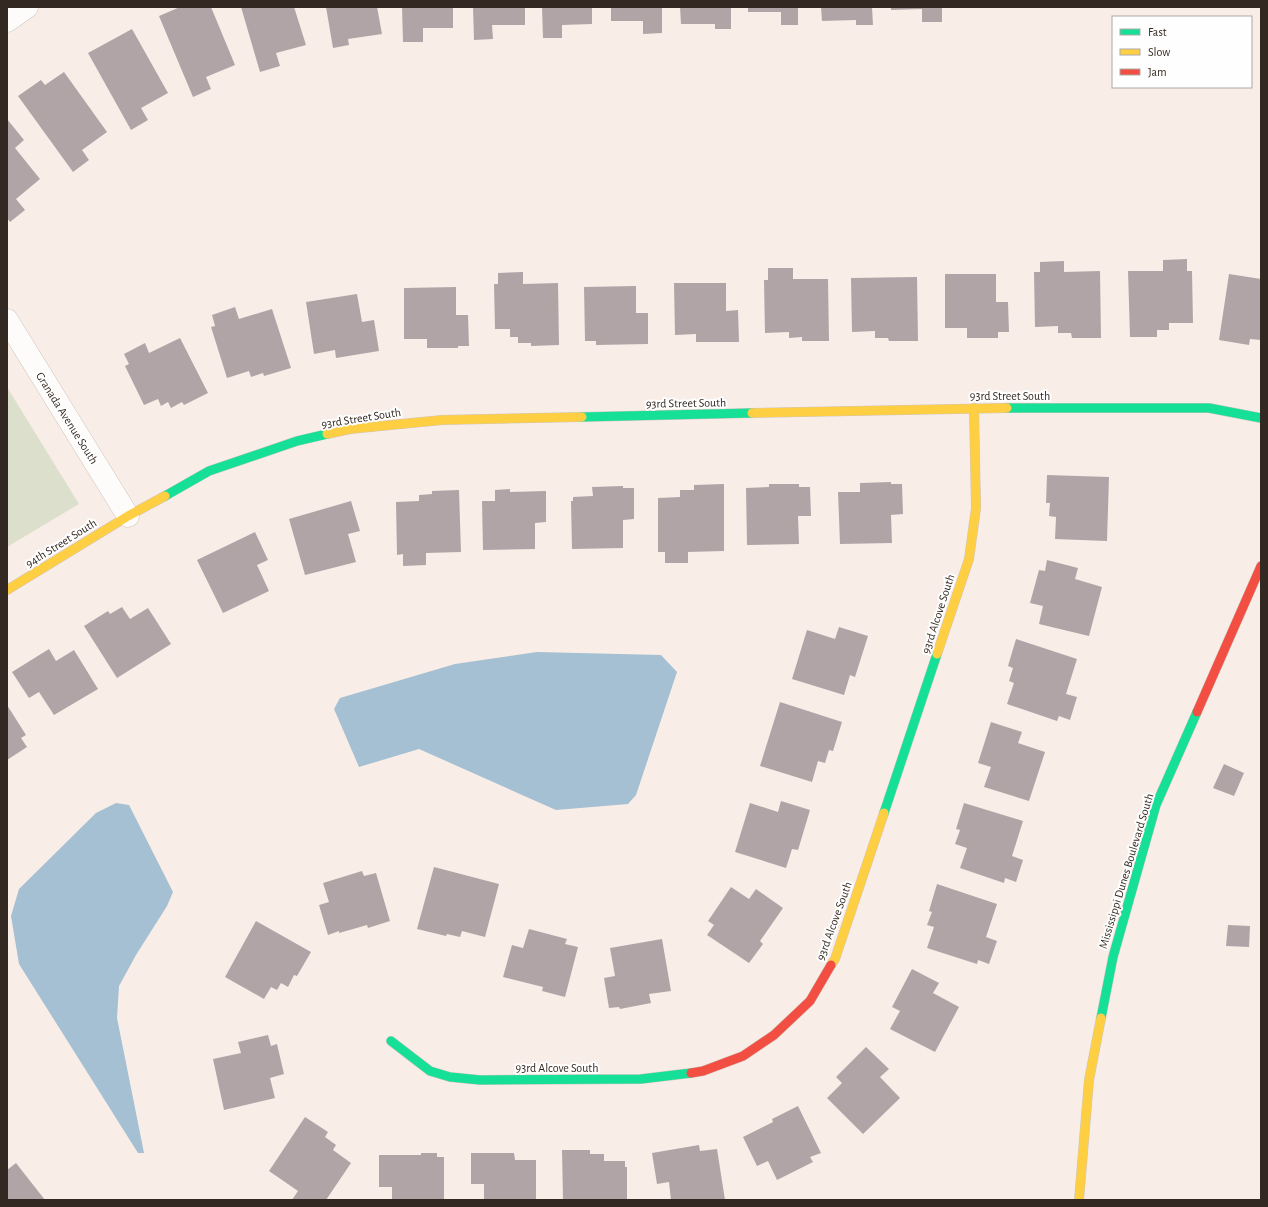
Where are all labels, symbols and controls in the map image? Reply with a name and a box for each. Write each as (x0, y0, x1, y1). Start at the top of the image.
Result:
legend (1112, 16, 1252, 88)
text: Fast (1148, 26, 1167, 38)
text: Slow (1148, 46, 1170, 58)
text: Jam (1148, 66, 1167, 78)
street label: Granada Avenue South (34, 370, 100, 466)
street label: 93rd Street South (970, 390, 1050, 402)
street label: 93rd Street South (646, 396, 726, 410)
street label: 93rd Street South (320, 406, 402, 430)
street label: 94th Street South (23, 516, 99, 570)
street label: 93rd Alcove South (919, 573, 957, 655)
street label: Mississippi Dunes Boulevard South (1097, 792, 1155, 950)
street label: 93rd Alcove South (814, 880, 854, 962)
street label: 93rd Alcove South (516, 1062, 598, 1074)

